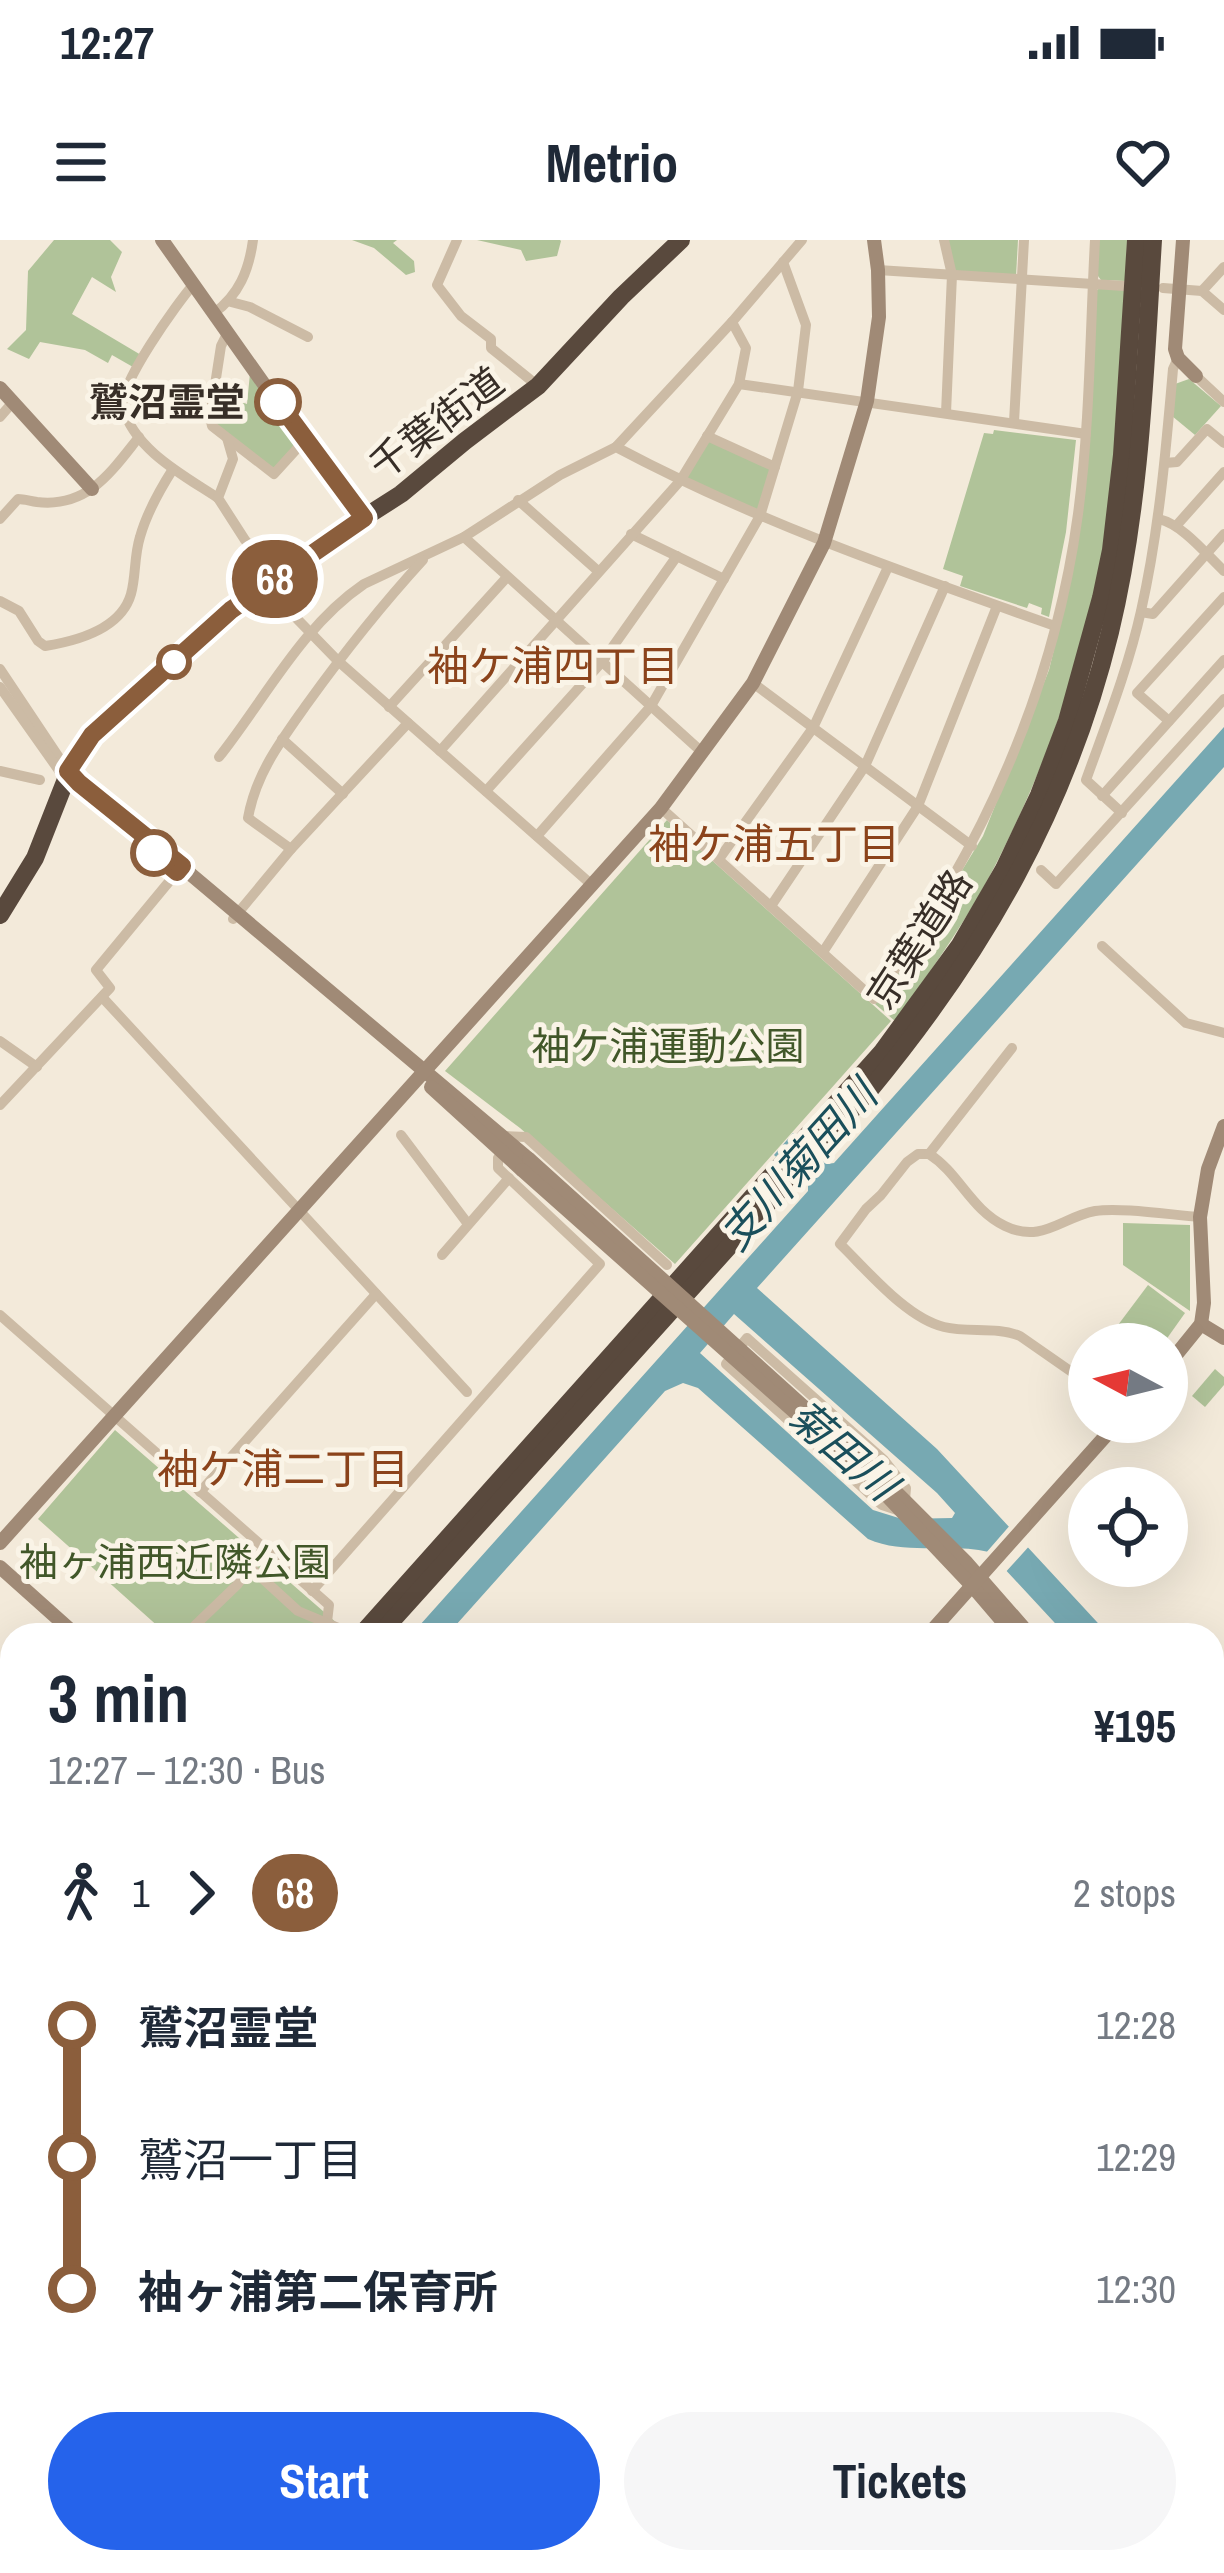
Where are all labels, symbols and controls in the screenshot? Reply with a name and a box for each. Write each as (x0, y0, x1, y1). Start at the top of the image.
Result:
text: 12:27 (60, 12, 154, 73)
text: Metrio (546, 126, 678, 199)
icon: menu (48, 129, 114, 195)
icon: heart (1110, 129, 1176, 195)
street label: 千葉街道 (358, 355, 514, 491)
place label: 鷲沼霊堂 (89, 376, 245, 428)
marker: 鷲沼霊堂 (256, 380, 300, 424)
line badge: 68 (221, 540, 329, 618)
text: 68 (256, 551, 294, 607)
district label: 袖ケ浦四丁目 (427, 638, 679, 694)
unlabelled marker (158, 646, 190, 678)
district label: 袖ケ浦五丁目 (648, 816, 900, 872)
unlabelled marker (132, 831, 176, 875)
street label: 京葉道路 (855, 859, 983, 1019)
park label: 袖ケ浦運動公園 (531, 1020, 805, 1072)
water label: 支川菊田川 (707, 1065, 892, 1262)
north arrow (1068, 1323, 1188, 1443)
map controls (1068, 1323, 1188, 1587)
water label: 菊田川 (777, 1388, 912, 1515)
district label: 袖ケ浦二丁目 (157, 1441, 409, 1497)
button: locate (1068, 1467, 1188, 1587)
park label: 袖ヶ浦西近隣公園 (19, 1536, 331, 1588)
text: 3 min (48, 1654, 189, 1743)
text: ¥195 (1094, 1695, 1176, 1756)
text: 12:27 – 12:30 · Bus (48, 1744, 325, 1796)
icon: walk (48, 1860, 114, 1926)
icon: forward (168, 1860, 234, 1926)
text: 68 (276, 1865, 314, 1921)
text: 1 (132, 1867, 150, 1919)
text: 2 stops (1073, 1867, 1176, 1919)
text: 鷲沼霊堂 (138, 1997, 318, 2058)
text: 12:28 (1096, 1999, 1176, 2051)
text: 鷲沼一丁目 (138, 2129, 363, 2190)
text: 12:29 (1096, 2131, 1176, 2183)
text: 袖ヶ浦第二保育所 (138, 2261, 498, 2322)
text: 12:30 (1096, 2263, 1176, 2315)
button: Start (48, 2412, 600, 2550)
button: Tickets (624, 2412, 1176, 2550)

